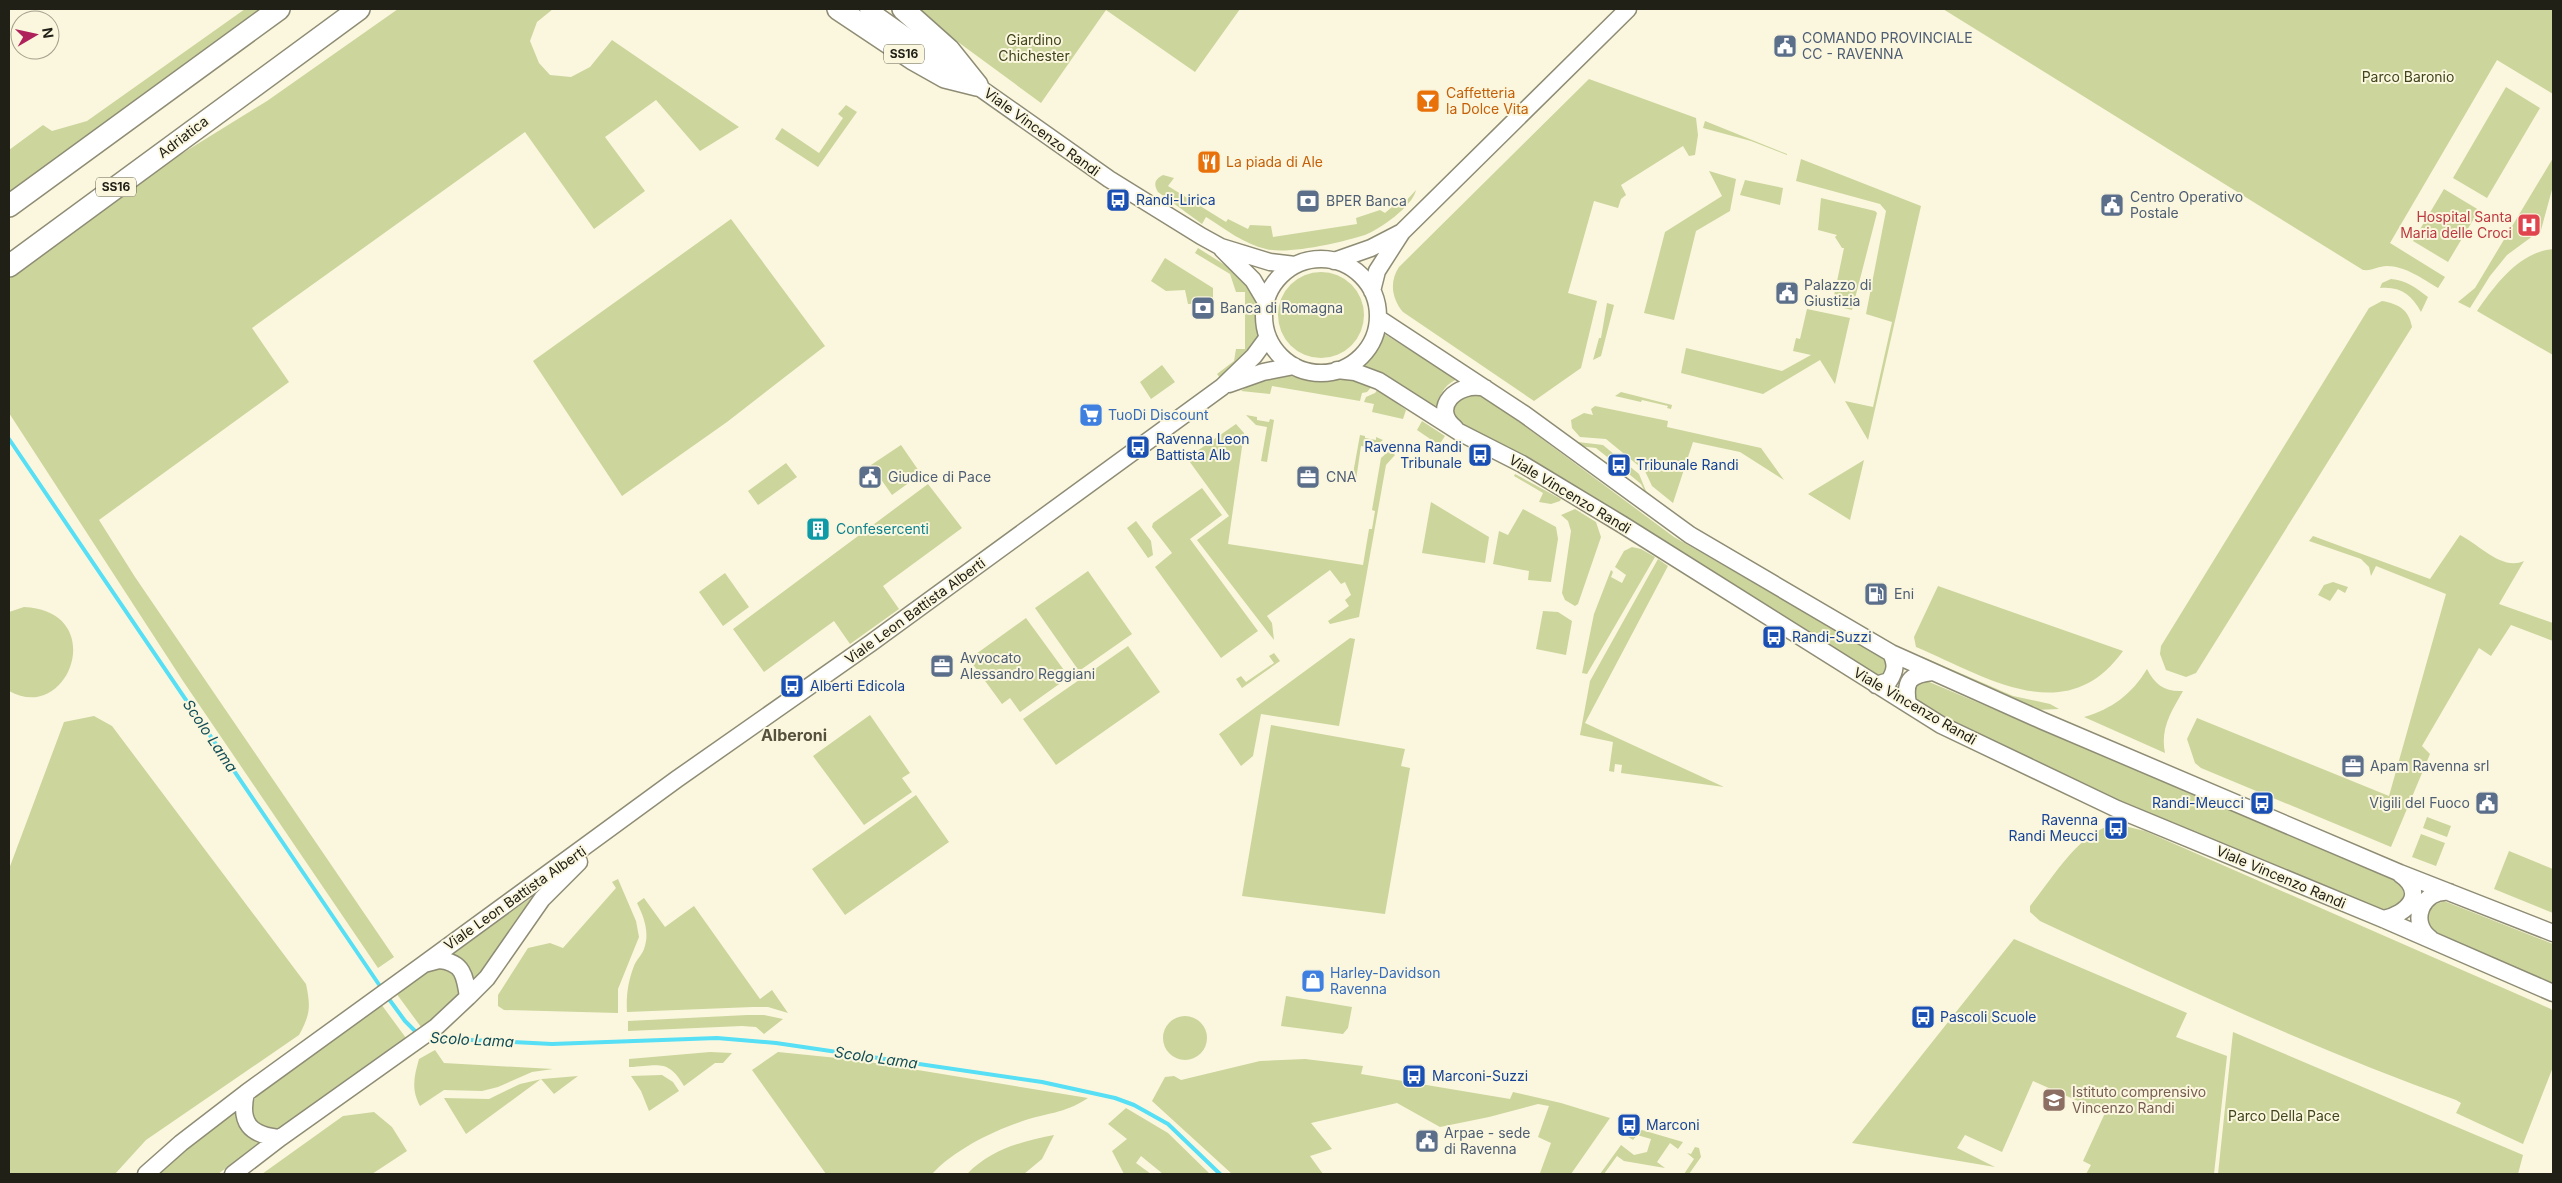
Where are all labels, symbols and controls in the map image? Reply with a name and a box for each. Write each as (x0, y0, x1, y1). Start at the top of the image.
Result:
north arrow (10, 10, 60, 60)
text: N (39, 26, 58, 39)
place label: COMANDO PROVINCIALE CC - RAVENNA (1802, 29, 1973, 62)
park label: Giardino Chichester (998, 31, 1070, 64)
public building icon: COMANDO PROVINCIALE CC - RAVENNA (1772, 33, 1798, 59)
road number: SS16 (884, 44, 924, 64)
park label: Parco Baronio (2362, 68, 2454, 85)
street label: Viale Vincenzo Randi (981, 84, 1104, 179)
place label: Caffetteria la Dolce Vita (1446, 84, 1529, 117)
bar icon: Caffetteria la Dolce Vita (1415, 88, 1441, 114)
street label: Adriatica (154, 112, 211, 161)
restaurant icon: La piada di Ale (1196, 149, 1222, 175)
place label: La piada di Ale (1226, 153, 1323, 170)
road number: SS16 (96, 178, 136, 196)
bus stop icon: Randi-Lirica (1105, 187, 1131, 213)
bank icon: BPER Banca (1295, 188, 1321, 214)
place label: Centro Operativo Postale (2130, 188, 2243, 221)
place label: Randi-Lirica (1136, 191, 1216, 208)
place label: BPER Banca (1326, 192, 1407, 209)
public building icon: Centro Operativo Postale (2099, 192, 2125, 218)
place label: Hospital Santa Maria delle Croci (2400, 208, 2512, 241)
hospital icon: Hospital Santa Maria delle Croci (2516, 212, 2542, 238)
place label: Palazzo di Giustizia (1804, 276, 1872, 309)
public building icon: Palazzo di Giustizia (1774, 280, 1800, 306)
bank icon: Banca di Romagna (1190, 295, 1216, 321)
place label: Banca di Romagna (1220, 299, 1343, 316)
supermarket icon: TuoDi Discount (1078, 402, 1104, 428)
place label: TuoDi Discount (1108, 406, 1209, 423)
place label: Ravenna Leon Battista Alb (1156, 430, 1249, 463)
bus stop icon: Ravenna Leon Battista Alb (1125, 434, 1151, 460)
place label: Ravenna Randi Tribunale (1364, 438, 1462, 471)
bus stop icon: Ravenna Randi Tribunale (1467, 442, 1493, 468)
street label: Viale Vincenzo Randi (1506, 450, 1634, 537)
bus stop icon: Tribunale Randi (1606, 452, 1632, 478)
place label: Tribunale Randi (1636, 456, 1739, 473)
public building icon: Giudice di Pace (857, 464, 883, 490)
office icon: CNA (1295, 464, 1321, 490)
place label: Giudice di Pace (888, 468, 991, 485)
place label: CNA (1326, 468, 1357, 485)
building icon: Confesercenti (805, 516, 831, 542)
place label: Confesercenti (836, 520, 929, 537)
street label: Viale Leon Battista Alberti (841, 554, 988, 667)
fuel station icon: Eni (1863, 581, 1889, 607)
place label: Eni (1894, 585, 1914, 602)
bus stop icon: Randi-Suzzi (1761, 624, 1787, 650)
place label: Randi-Suzzi (1792, 628, 1872, 645)
place label: Avvocato Alessandro Reggiani (960, 649, 1095, 682)
office icon: Avvocato Alessandro Reggiani (929, 653, 955, 679)
street label: Viale Vincenzo Randi (1851, 663, 1980, 748)
bus stop icon: Alberti Edicola (779, 673, 805, 699)
place label: Alberti Edicola (810, 677, 905, 694)
water label: Scolo Lama (179, 696, 242, 776)
district label: Alberoni (761, 725, 827, 745)
office icon: Apam Ravenna srl (2340, 753, 2366, 779)
place label: Apam Ravenna srl (2370, 757, 2489, 774)
bus stop icon: Randi-Meucci (2249, 790, 2275, 816)
public building icon: Vigili del Fuoco (2474, 790, 2500, 816)
place label: Randi-Meucci (2152, 794, 2244, 811)
place label: Vigili del Fuoco (2369, 794, 2470, 811)
place label: Ravenna Randi Meucci (2009, 811, 2098, 844)
bus stop icon: Ravenna Randi Meucci (2103, 815, 2129, 841)
street label: Viale Leon Battista Alberti (440, 842, 589, 953)
street label: Viale Vincenzo Randi (2214, 842, 2349, 912)
place label: Harley-Davidson Ravenna (1330, 964, 1440, 997)
shop icon: Harley-Davidson Ravenna (1300, 968, 1326, 994)
bus stop icon: Pascoli Scuole (1910, 1004, 1936, 1030)
place label: Pascoli Scuole (1940, 1008, 2037, 1025)
water label: Scolo Lama (430, 1028, 515, 1051)
water label: Scolo Lama (833, 1042, 919, 1073)
bus stop icon: Marconi-Suzzi (1401, 1063, 1427, 1089)
place label: Marconi-Suzzi (1432, 1067, 1528, 1084)
place label: Istituto comprensivo Vincenzo Randi (2072, 1083, 2206, 1116)
school or university icon: Istituto comprensivo Vincenzo Randi (2041, 1087, 2067, 1113)
park label: Parco Della Pace (2228, 1107, 2340, 1124)
bus stop icon: Marconi (1616, 1112, 1642, 1138)
place label: Marconi (1646, 1116, 1700, 1133)
place label: Arpae - sede di Ravenna (1444, 1124, 1530, 1157)
public building icon: Arpae - sede di Ravenna (1414, 1128, 1440, 1154)

